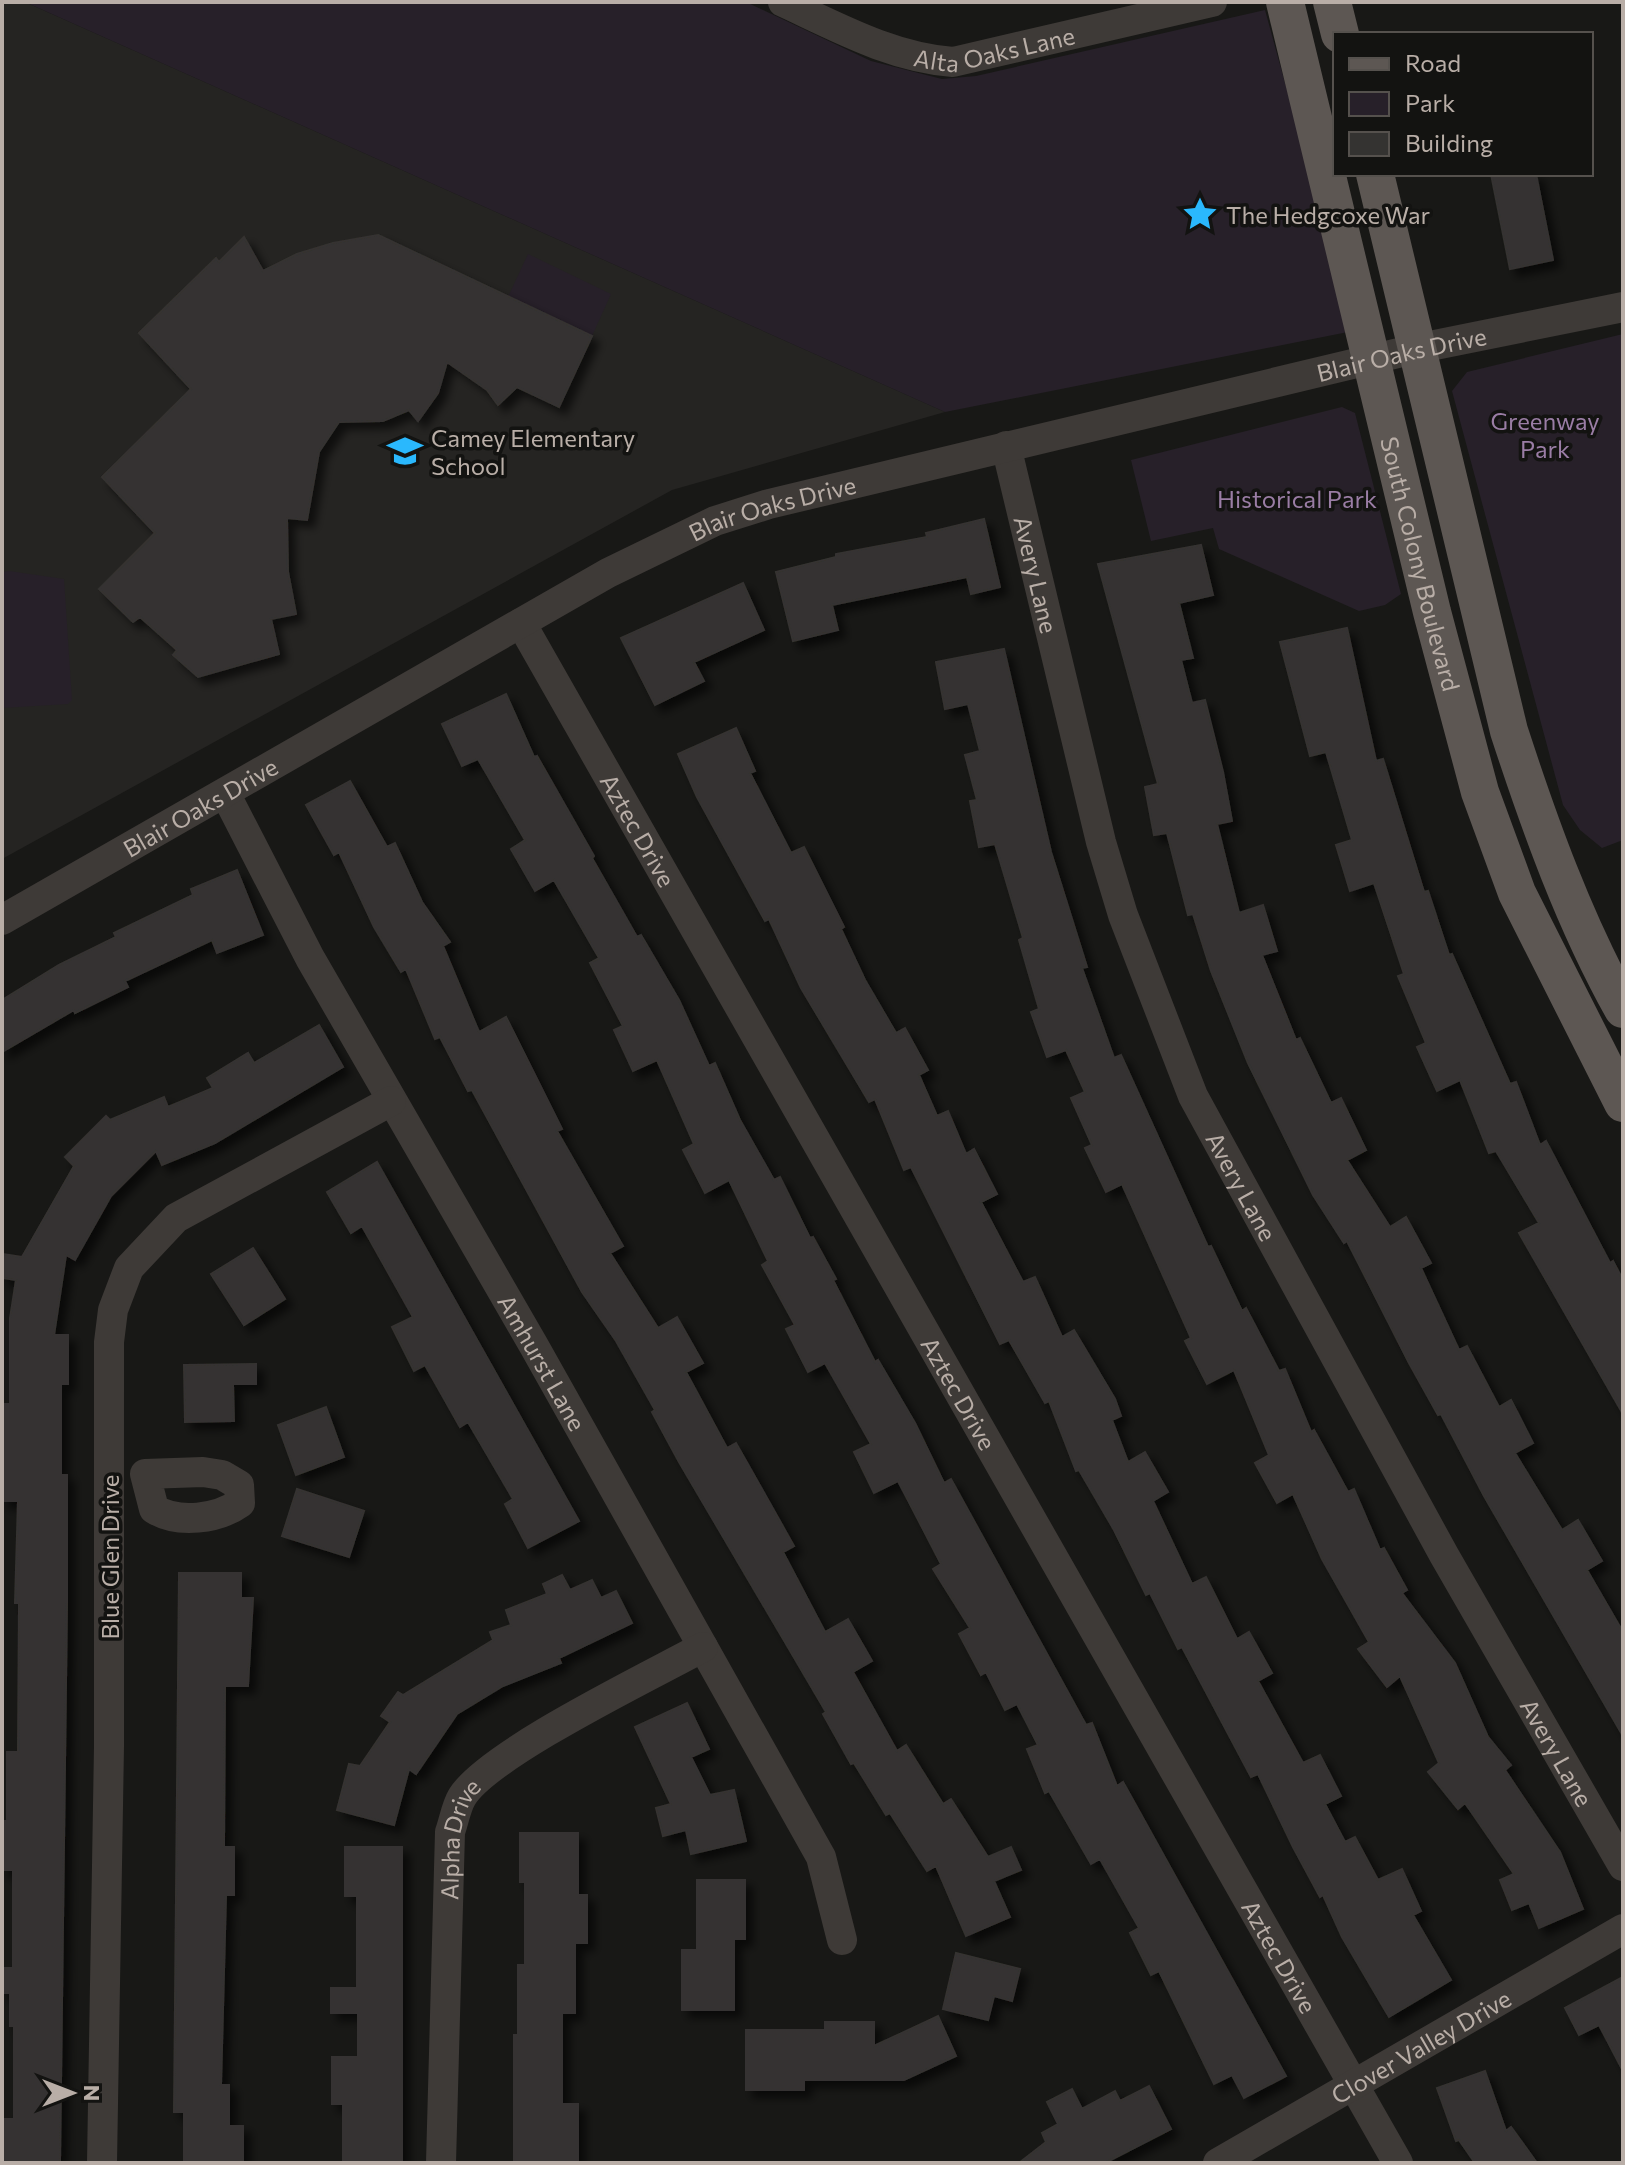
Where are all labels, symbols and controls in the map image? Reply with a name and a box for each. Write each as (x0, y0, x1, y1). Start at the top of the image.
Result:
street label: Alta Oaks Lane (912, 20, 1077, 77)
legend (1333, 32, 1593, 176)
text: Road (1405, 48, 1461, 77)
text: Park (1405, 88, 1455, 117)
text: Building (1405, 128, 1493, 157)
place icon: The Hedgcoxe War (1181, 195, 1219, 233)
place label: The Hedgcoxe War (1226, 200, 1431, 229)
street label: Blair Oaks Drive (1314, 320, 1489, 387)
park label: Greenway Park (1490, 406, 1600, 463)
place label: Camey Elementary School (431, 423, 635, 480)
school or university icon: Camey Elementary School (386, 432, 424, 470)
street label: South Colony Boulevard (1376, 434, 1467, 694)
street label: Blair Oaks Drive (684, 469, 859, 546)
park label: Historical Park (1217, 484, 1377, 513)
street label: Avery Lane (1009, 513, 1065, 636)
street label: Blair Oaks Drive (117, 751, 282, 862)
street label: Aztec Drive (595, 768, 682, 891)
street label: Avery Lane (1201, 1126, 1284, 1245)
street label: Amhurst Lane (493, 1289, 593, 1435)
street label: Aztec Drive (916, 1331, 1003, 1455)
street label: Blue Glen Drive (95, 1475, 124, 1639)
street label: Avery Lane (1515, 1693, 1600, 1811)
street label: Alpha Drive (434, 1771, 486, 1900)
street label: Aztec Drive (1237, 1894, 1324, 2018)
street label: Clover Valley Drive (1326, 1983, 1516, 2109)
north arrow (32, 2053, 112, 2133)
text: N (79, 2085, 106, 2101)

